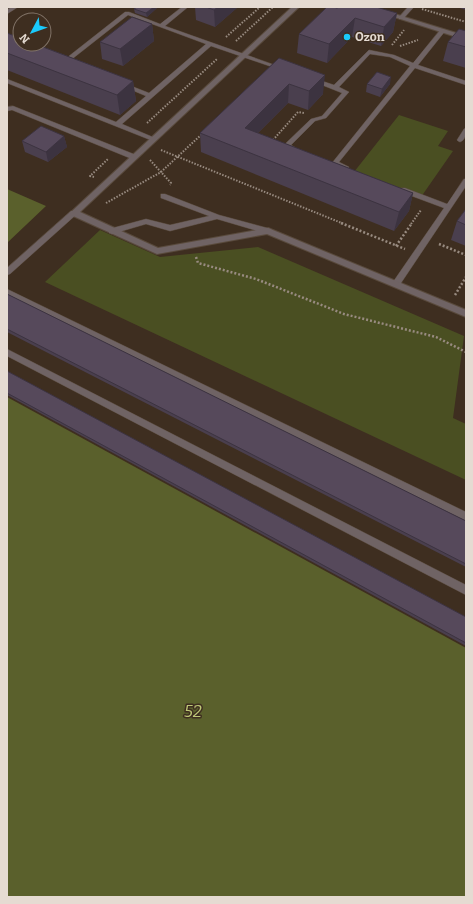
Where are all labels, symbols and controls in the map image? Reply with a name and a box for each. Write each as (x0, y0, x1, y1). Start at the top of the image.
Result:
north arrow (12, 12, 52, 52)
text: N (17, 30, 33, 46)
place label: Ozon (355, 30, 385, 44)
marker: Ozon (342, 32, 352, 42)
park label: 52 (184, 701, 202, 722)

